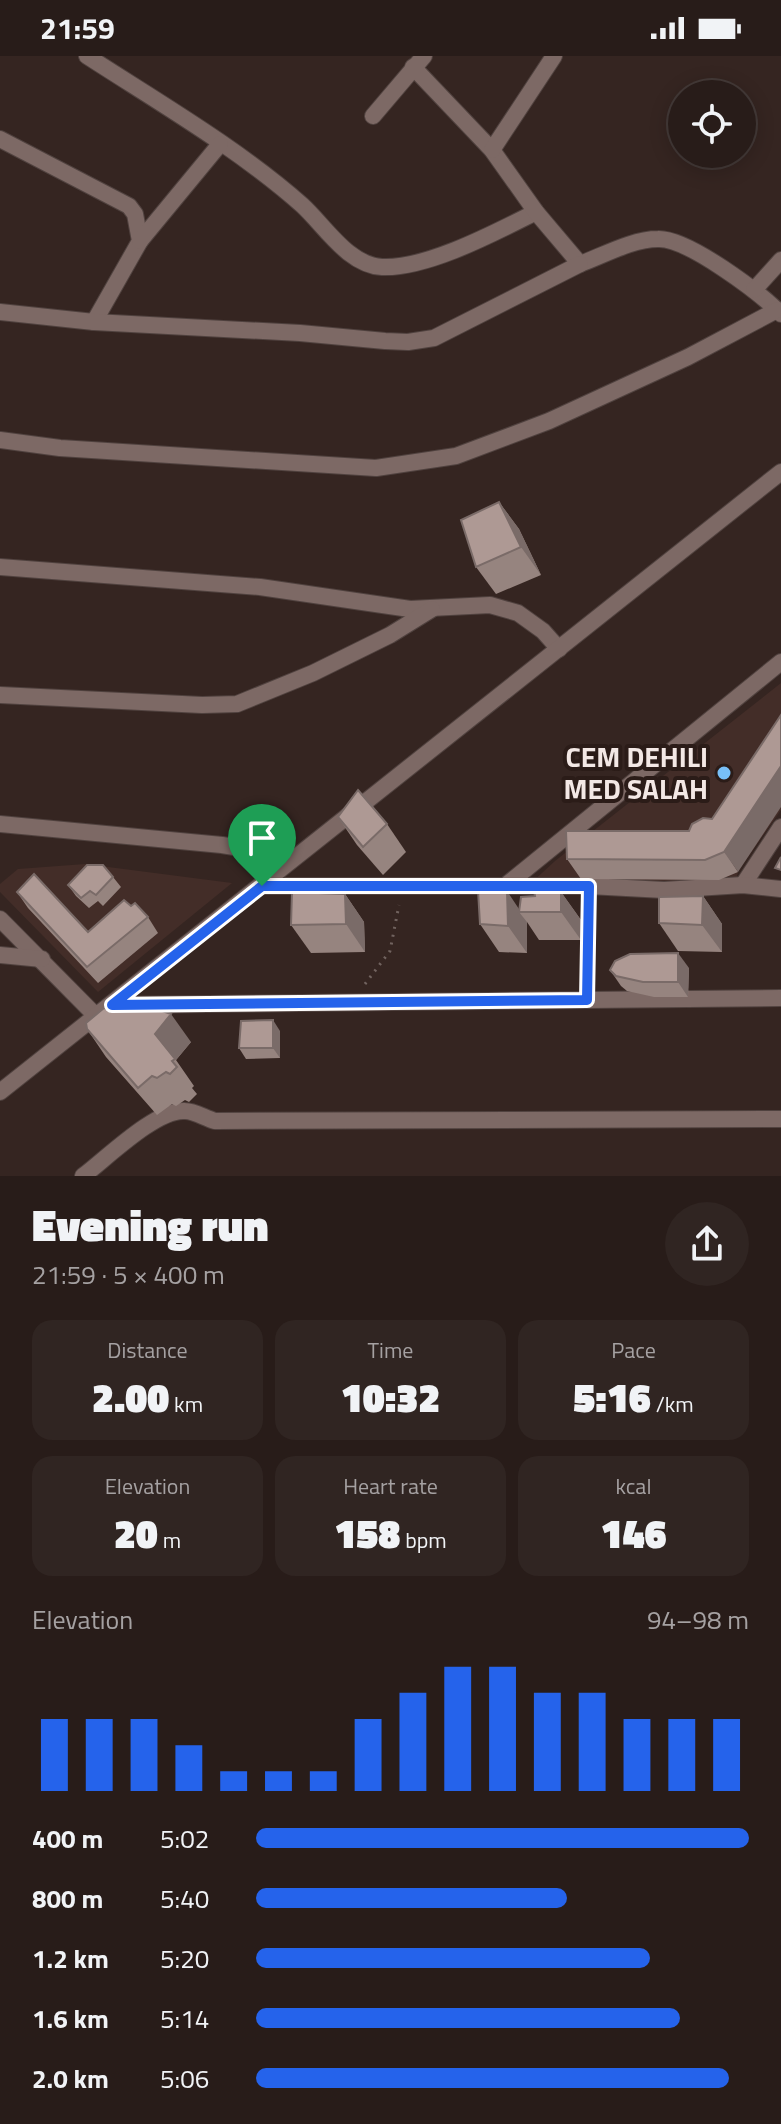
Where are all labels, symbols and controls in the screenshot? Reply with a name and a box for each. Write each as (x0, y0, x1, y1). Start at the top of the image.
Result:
text: 21:59 (40, 5, 115, 51)
map controls (668, 80, 756, 168)
button: locate (668, 80, 756, 168)
place label: CEM DEHILI MED SALAH (564, 735, 708, 810)
marker: CEM DEHILI MED SALAH (715, 764, 733, 782)
pin (228, 804, 296, 886)
icon: arrive (240, 816, 284, 860)
text: Evening run (32, 1191, 269, 1258)
button: share (665, 1202, 749, 1286)
text: 21:59 · 5 × 400 m (32, 1255, 225, 1294)
text: Distance (107, 1333, 188, 1367)
text: Time (368, 1333, 413, 1367)
text: Pace (611, 1333, 656, 1367)
text: 2.00 (92, 1367, 169, 1428)
text: 10:32 (341, 1367, 440, 1428)
text: 5:16 (573, 1367, 651, 1428)
text: km (169, 1387, 203, 1421)
text: /km (651, 1387, 694, 1421)
text: Elevation (105, 1469, 190, 1503)
text: Heart rate (343, 1469, 438, 1503)
text: kcal (616, 1469, 651, 1503)
text: 20 (114, 1503, 158, 1564)
text: 158 (334, 1503, 400, 1564)
text: 146 (601, 1503, 667, 1564)
text: m (158, 1523, 181, 1557)
text: bpm (400, 1523, 447, 1557)
text: Elevation (32, 1600, 133, 1639)
text: 94–98 m (647, 1600, 749, 1639)
text: 400 m (32, 1819, 103, 1858)
text: 5:02 (160, 1819, 209, 1858)
text: 800 m (32, 1879, 103, 1918)
text: 5:40 (160, 1879, 209, 1918)
text: 1.2 km (32, 1939, 109, 1978)
text: 5:20 (160, 1939, 209, 1978)
text: 1.6 km (32, 1999, 109, 2038)
text: 5:14 (160, 1999, 209, 2038)
text: 2.0 km (32, 2059, 109, 2098)
text: 5:06 (160, 2059, 209, 2098)

